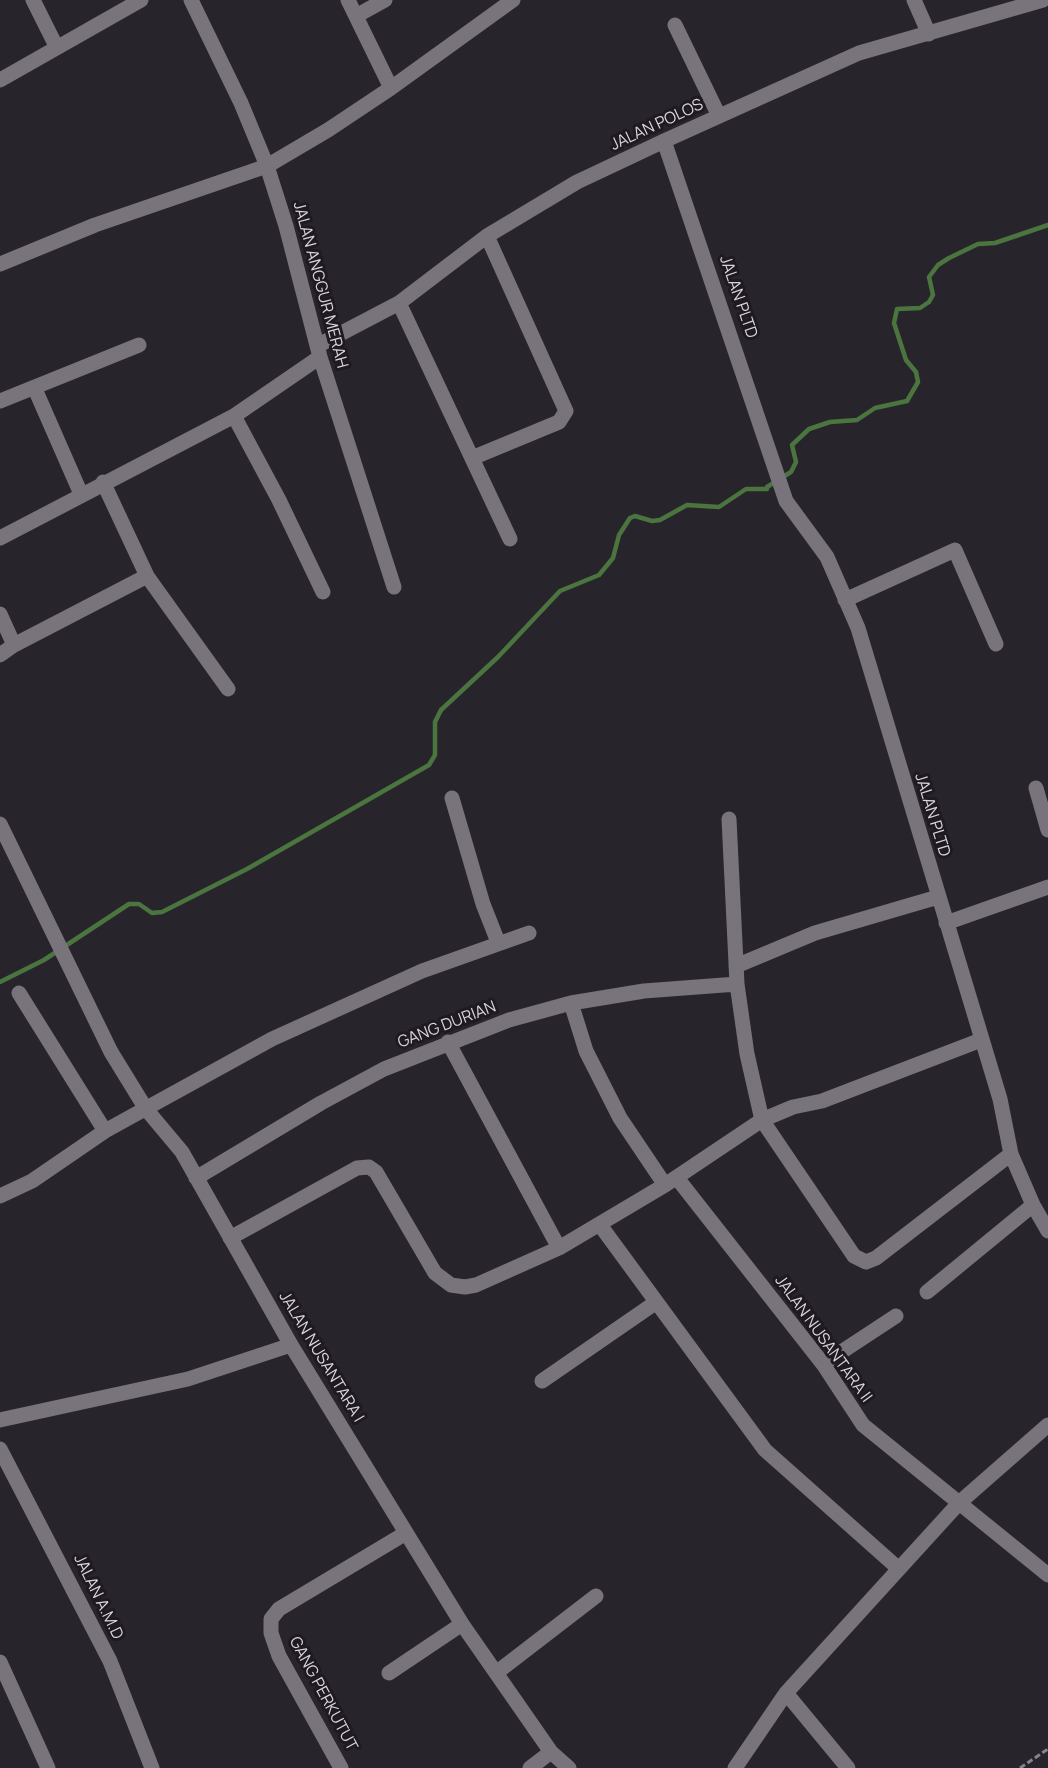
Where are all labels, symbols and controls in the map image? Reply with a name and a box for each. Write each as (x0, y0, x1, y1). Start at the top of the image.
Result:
street label: JALAN POLOS (608, 95, 706, 155)
street label: JALAN ANGGUR MERAH (289, 200, 351, 370)
street label: JALAN PLTD (715, 253, 761, 341)
street label: JALAN PLTD (910, 771, 954, 859)
street label: GANG DURIAN (395, 998, 499, 1052)
street label: JALAN NUSANTARA II (770, 1272, 876, 1406)
street label: JALAN NUSANTARA I (274, 1288, 368, 1426)
street label: JALAN A.M.D (69, 1551, 127, 1643)
street label: GANG PERKUTUT (285, 1634, 361, 1754)

